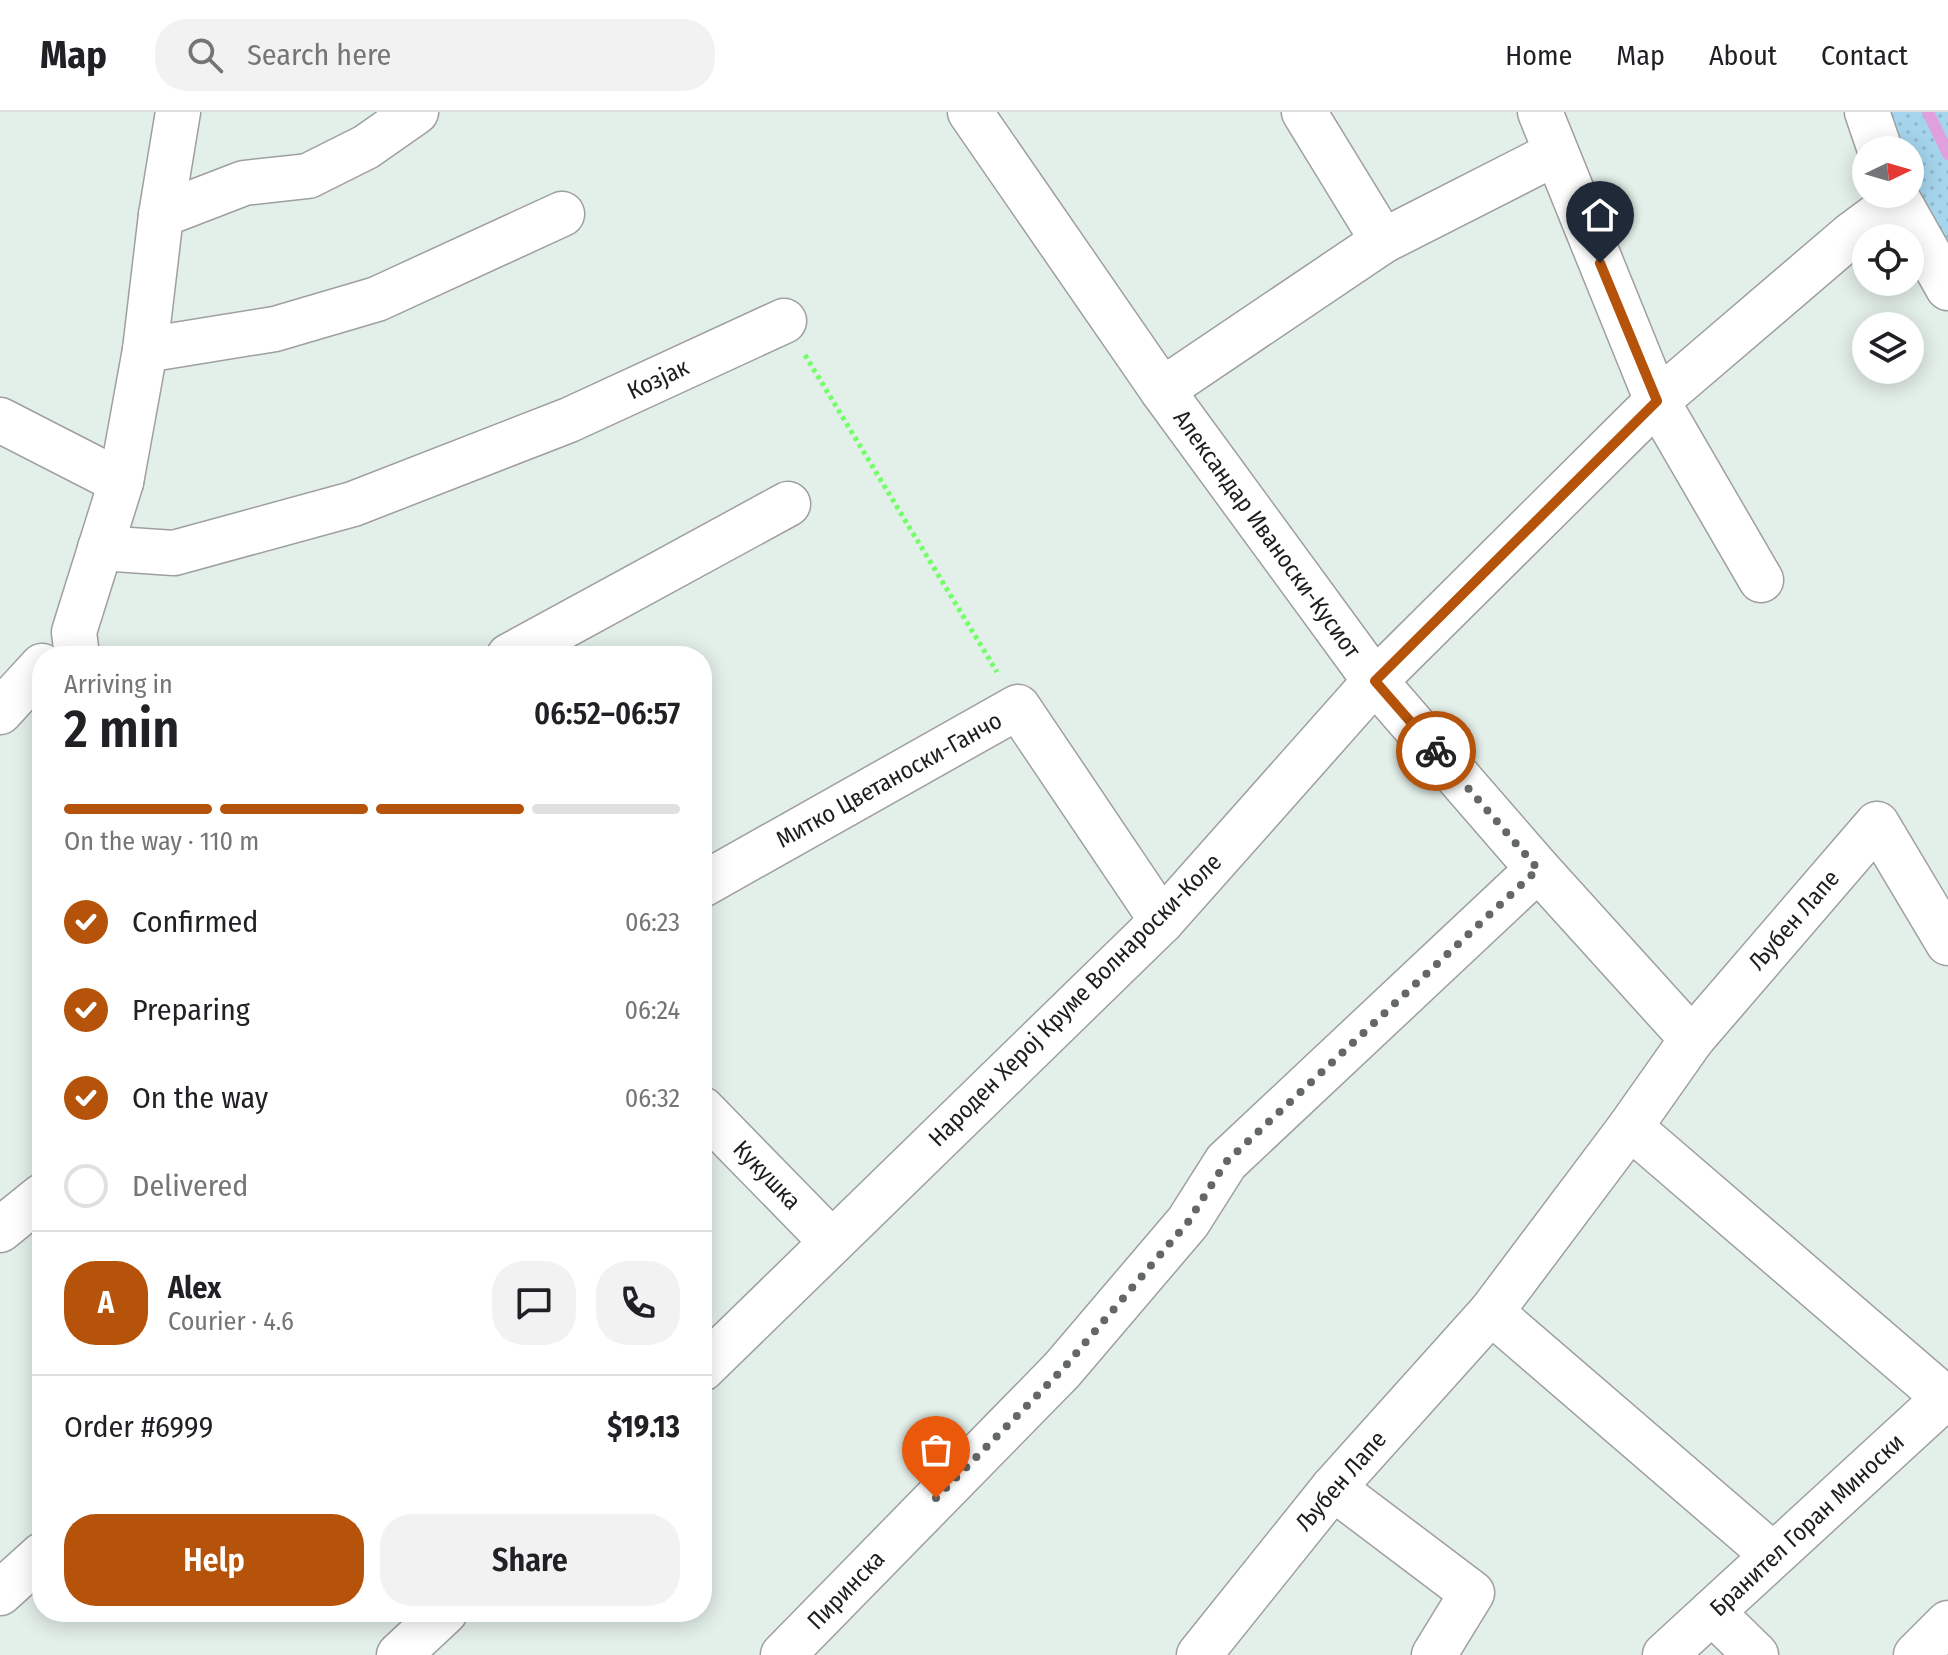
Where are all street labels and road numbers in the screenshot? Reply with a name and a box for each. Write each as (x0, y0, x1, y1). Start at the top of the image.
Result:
street label: Козјак (623, 352, 694, 405)
street label: Александар Иваноски-Кусиот (1168, 405, 1367, 664)
street label: Митко Цветаноски-Ганчо (771, 706, 1007, 854)
street label: Народен Херој Круме Волнароски-Коле (923, 848, 1227, 1152)
street label: Љубен Лапе (1743, 864, 1845, 976)
street label: Кукушка (727, 1135, 807, 1215)
street label: Љубен Лапе (1290, 1425, 1392, 1537)
street label: Бранител Горан Миноски (1704, 1428, 1910, 1622)
street label: Пиринска (802, 1545, 890, 1635)

